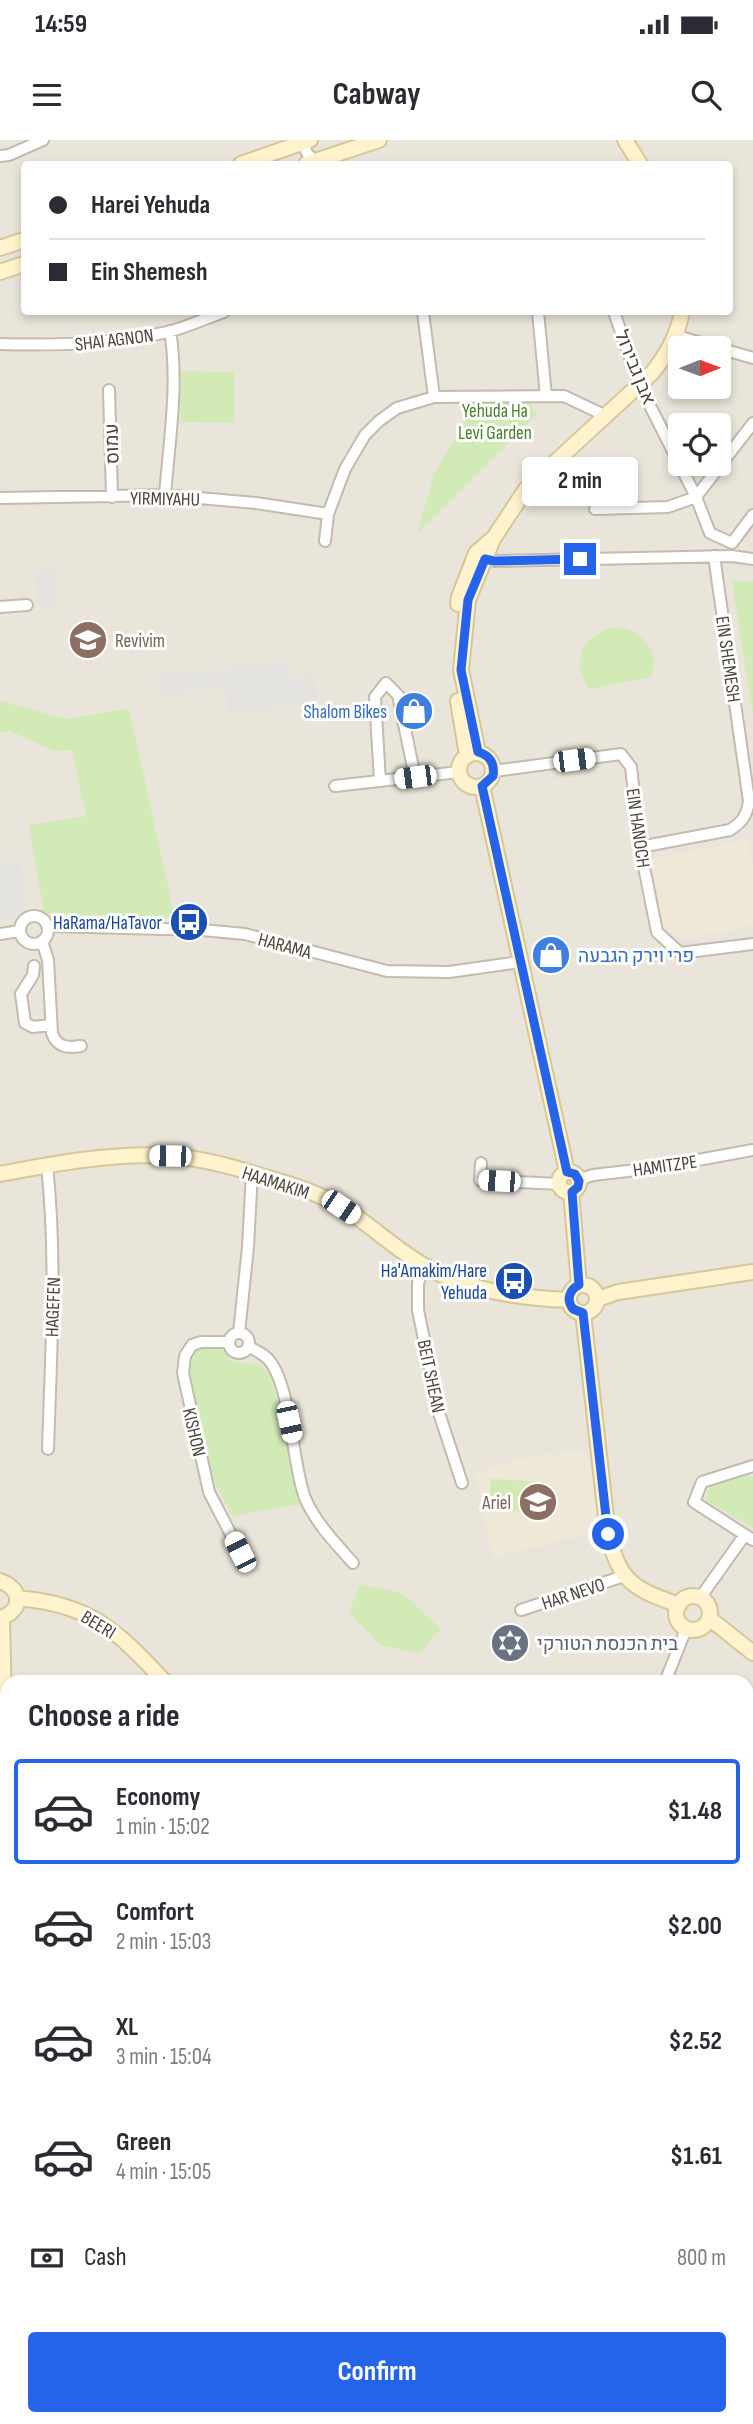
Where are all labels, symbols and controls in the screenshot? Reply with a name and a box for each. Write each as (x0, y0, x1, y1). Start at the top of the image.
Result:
text: 14:59 (35, 9, 87, 40)
text: Cabway (332, 75, 421, 114)
icon: menu (28, 76, 66, 114)
icon: search (687, 76, 725, 114)
text: Harei Yehuda (91, 190, 210, 221)
text: Ein Shemesh (91, 257, 207, 288)
street label: SHAI AGNON (74, 324, 155, 357)
street label: אבן גבירול (609, 327, 660, 408)
north arrow (668, 336, 732, 399)
map controls (668, 336, 731, 476)
park label: Yehuda Ha Levi Garden (458, 400, 532, 445)
button: locate (668, 413, 731, 476)
street label: עמוס (100, 423, 125, 465)
callout: 2 min (522, 458, 638, 506)
text: 2 min (558, 467, 602, 495)
street label: YIRMIYAHU (130, 487, 200, 512)
route end (564, 543, 596, 575)
street label: EIN SHEMESH (710, 615, 745, 704)
school or university icon: Revivim (67, 619, 109, 661)
place label: Revivim (115, 630, 165, 653)
shop icon: Shalom Bikes (393, 690, 435, 732)
place label: Shalom Bikes (303, 701, 387, 724)
car (552, 747, 597, 773)
car (393, 764, 438, 790)
street label: EIN HANOCH (621, 787, 654, 869)
bus stop icon: HaRama/HaTavor (168, 901, 210, 943)
place label: HaRama/HaTavor (53, 912, 163, 935)
street label: HARAMA (256, 928, 314, 965)
shop icon: פרי וירק הגבעה (530, 934, 572, 976)
place label: פרי וירק הגבעה (578, 945, 694, 968)
car (149, 1145, 192, 1167)
street label: HAMITZPE (632, 1151, 699, 1182)
street label: HAAMAKIM (239, 1162, 312, 1205)
car (478, 1169, 521, 1193)
car (318, 1187, 365, 1227)
place label: Ha'Amakim/Hare Yehuda (381, 1260, 487, 1305)
bus stop icon: Ha'Amakim/Hare Yehuda (493, 1260, 535, 1302)
street label: HAGEFEN (41, 1277, 66, 1337)
street label: BEIT SHEAN (412, 1338, 449, 1415)
car (275, 1399, 304, 1445)
street label: KISHON (177, 1406, 210, 1459)
school or university icon: Ariel (517, 1481, 559, 1523)
place label: Ariel (481, 1492, 511, 1515)
route start (592, 1518, 624, 1550)
car (222, 1529, 259, 1575)
street label: HAR NEVO (539, 1573, 608, 1615)
street label: BEERI (77, 1606, 120, 1645)
synagogue icon: בית הכנסת הטורקי (489, 1622, 531, 1664)
place label: בית הכנסת הטורקי (537, 1633, 678, 1656)
text: Choose a ride (28, 1697, 180, 1736)
icon: car (32, 1780, 95, 1843)
text: Economy (116, 1782, 200, 1813)
text: $1.48 (667, 1796, 722, 1827)
text: 1 min · 15:02 (116, 1813, 210, 1841)
icon: car (32, 1895, 95, 1958)
text: Comfort (116, 1897, 194, 1928)
text: $2.00 (667, 1911, 722, 1942)
text: 2 min · 15:03 (116, 1928, 211, 1956)
icon: car (32, 2010, 95, 2073)
text: XL (116, 2012, 138, 2043)
text: $2.52 (669, 2026, 722, 2057)
text: 3 min · 15:04 (116, 2043, 212, 2071)
icon: car (32, 2125, 95, 2188)
text: Green (116, 2127, 171, 2158)
text: $1.61 (670, 2141, 722, 2172)
text: 4 min · 15:05 (116, 2158, 211, 2186)
icon: cash (28, 2239, 66, 2277)
text: Cash (84, 2242, 127, 2273)
text: 800 m (677, 2244, 726, 2272)
button: Confirm (28, 2332, 726, 2412)

